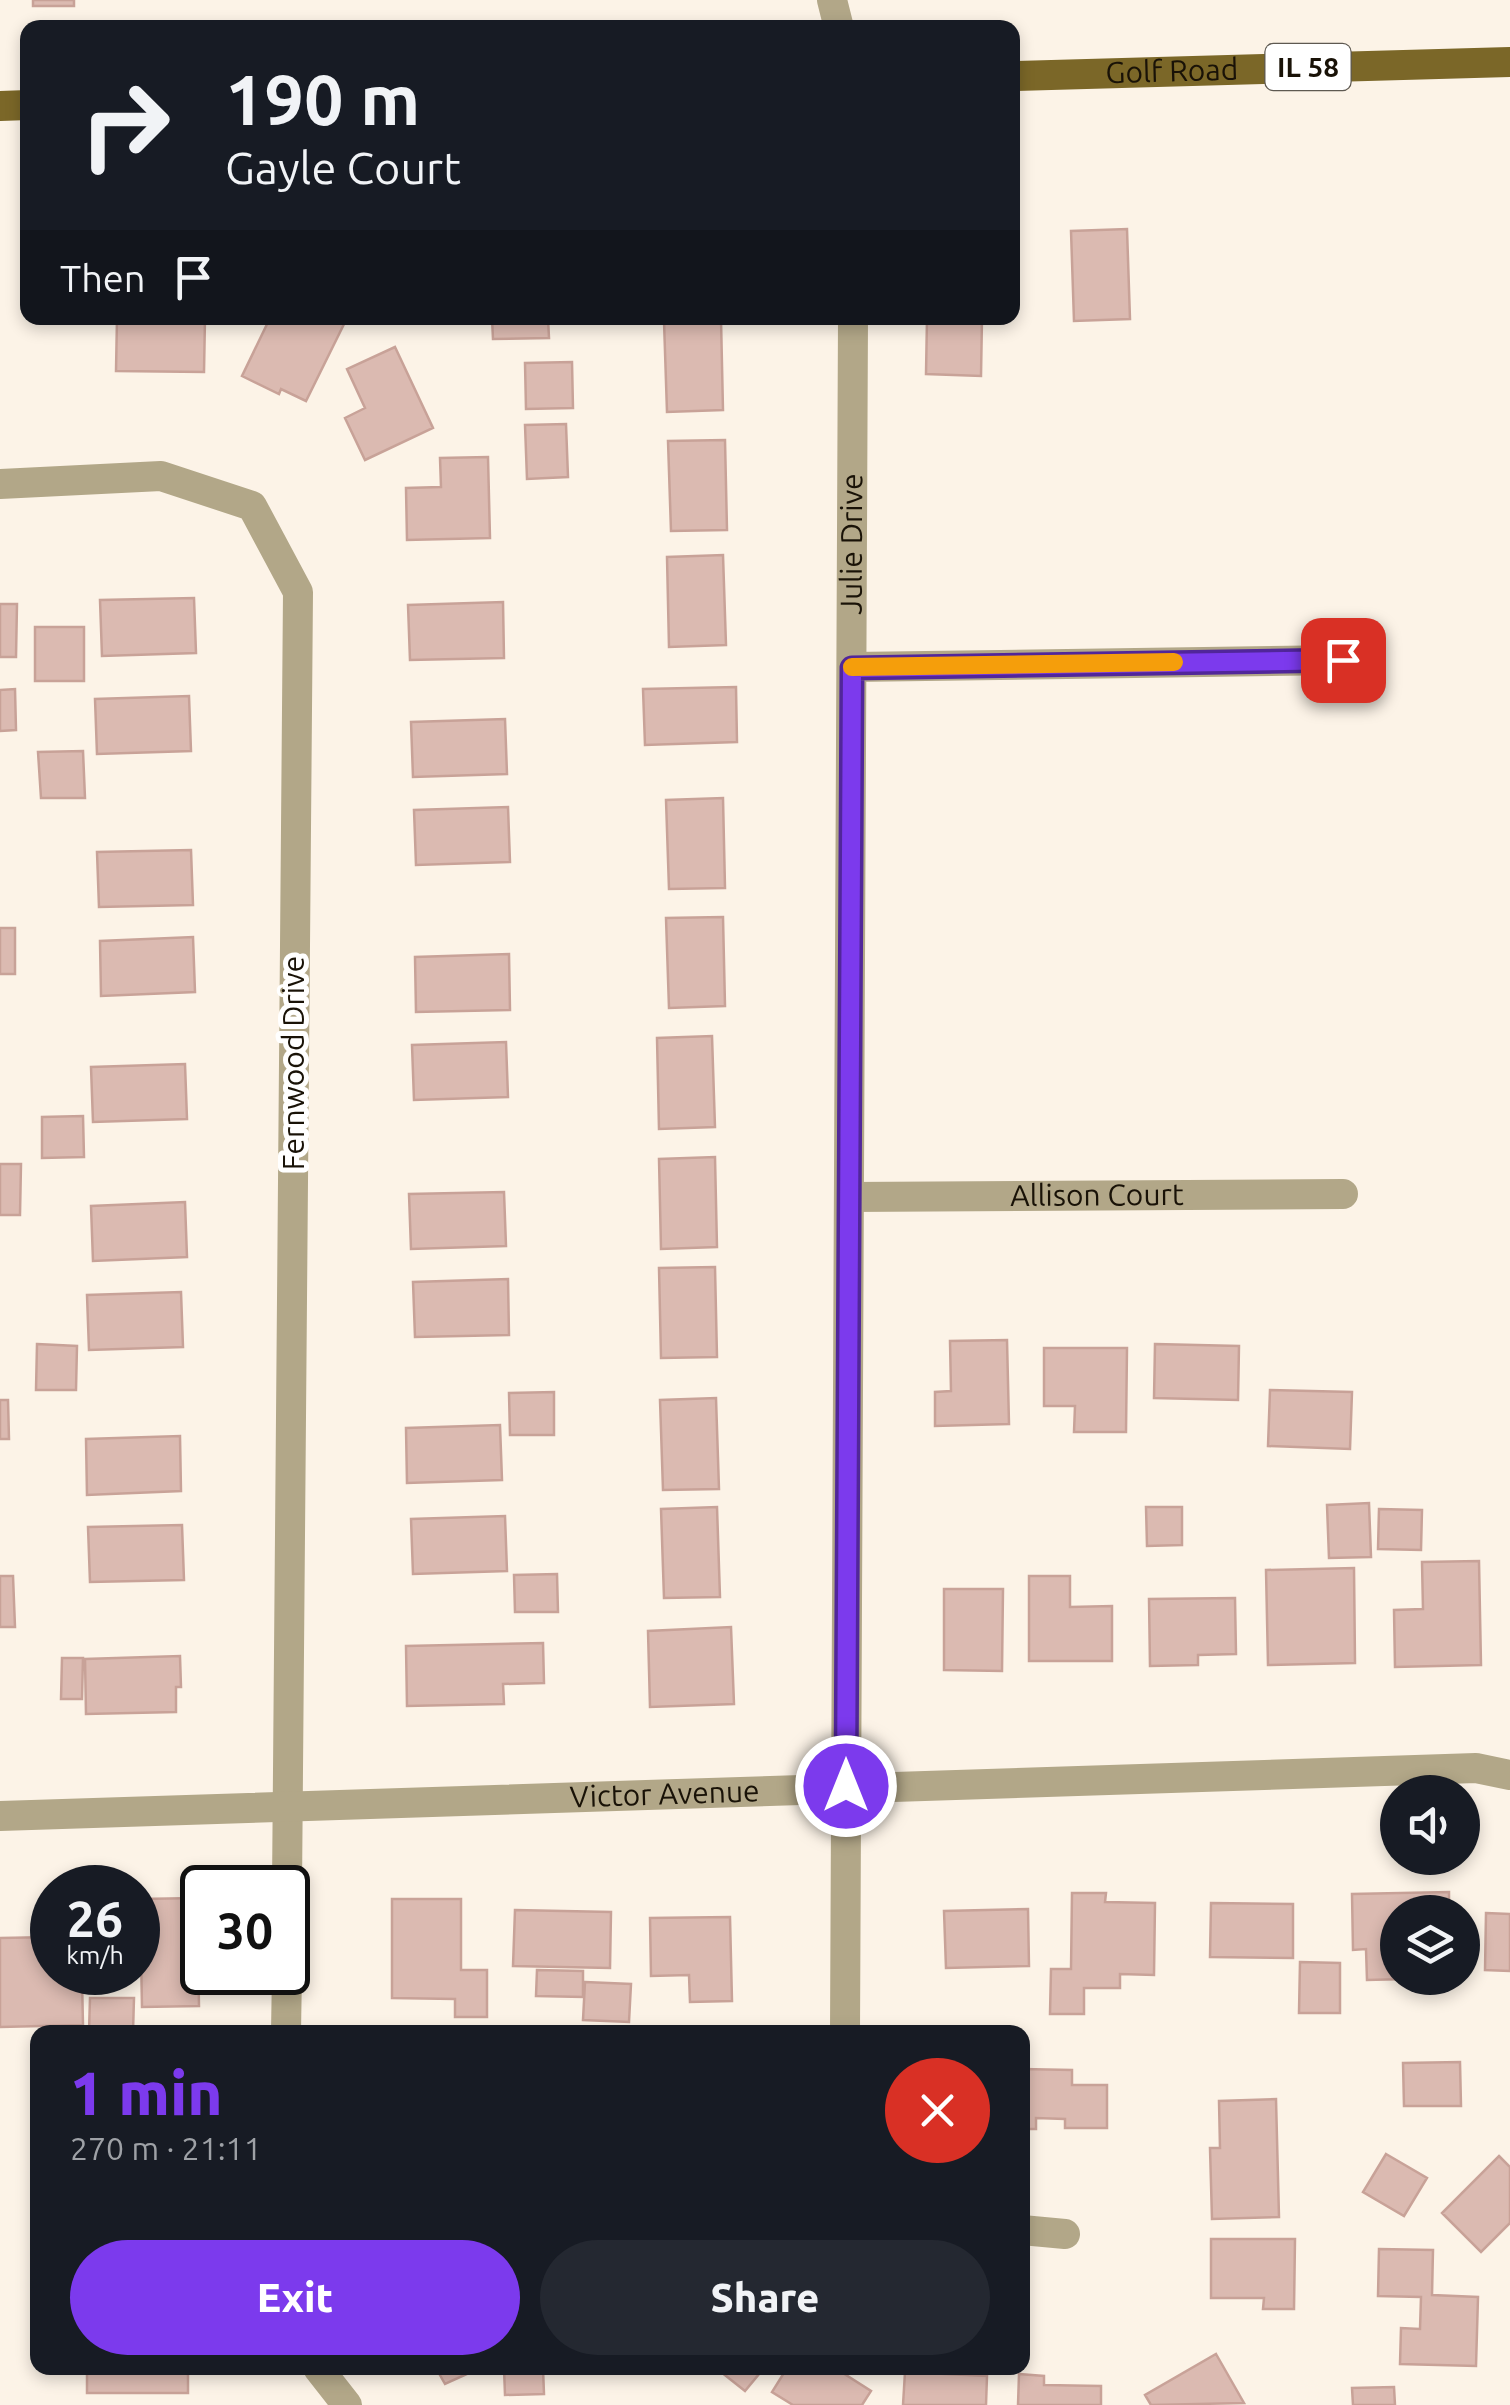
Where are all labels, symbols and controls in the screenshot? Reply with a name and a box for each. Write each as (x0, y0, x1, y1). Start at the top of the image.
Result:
road number: IL 58 (1266, 44, 1350, 90)
street label: Golf Road (1105, 52, 1239, 89)
icon: right (60, 60, 190, 190)
text: 190 m (225, 60, 420, 138)
text: Gayle Court (225, 142, 461, 193)
icon: arrive (166, 250, 221, 305)
text: Then (60, 257, 146, 299)
street label: Julie Drive (834, 473, 868, 615)
pin (1301, 618, 1386, 703)
icon: arrive (1316, 633, 1371, 688)
street label: Fernwood Drive (276, 956, 310, 1170)
street label: Allison Court (1010, 1177, 1184, 1212)
position arrow (794, 1734, 898, 1838)
street label: Victor Avenue (569, 1773, 760, 1813)
map controls (1380, 1775, 1480, 1995)
button: sound (1380, 1775, 1480, 1875)
speed limit sign: 30 (180, 1865, 310, 1995)
text: 26 (67, 1890, 123, 1946)
button: layers (1380, 1895, 1480, 1995)
text: km/h (66, 1941, 124, 1969)
button: close (885, 2058, 990, 2163)
text: 1 min (70, 2059, 223, 2126)
text: 270 m · 21:11 (70, 2130, 262, 2166)
button: Exit (70, 2240, 520, 2355)
button: Share (540, 2240, 990, 2355)

